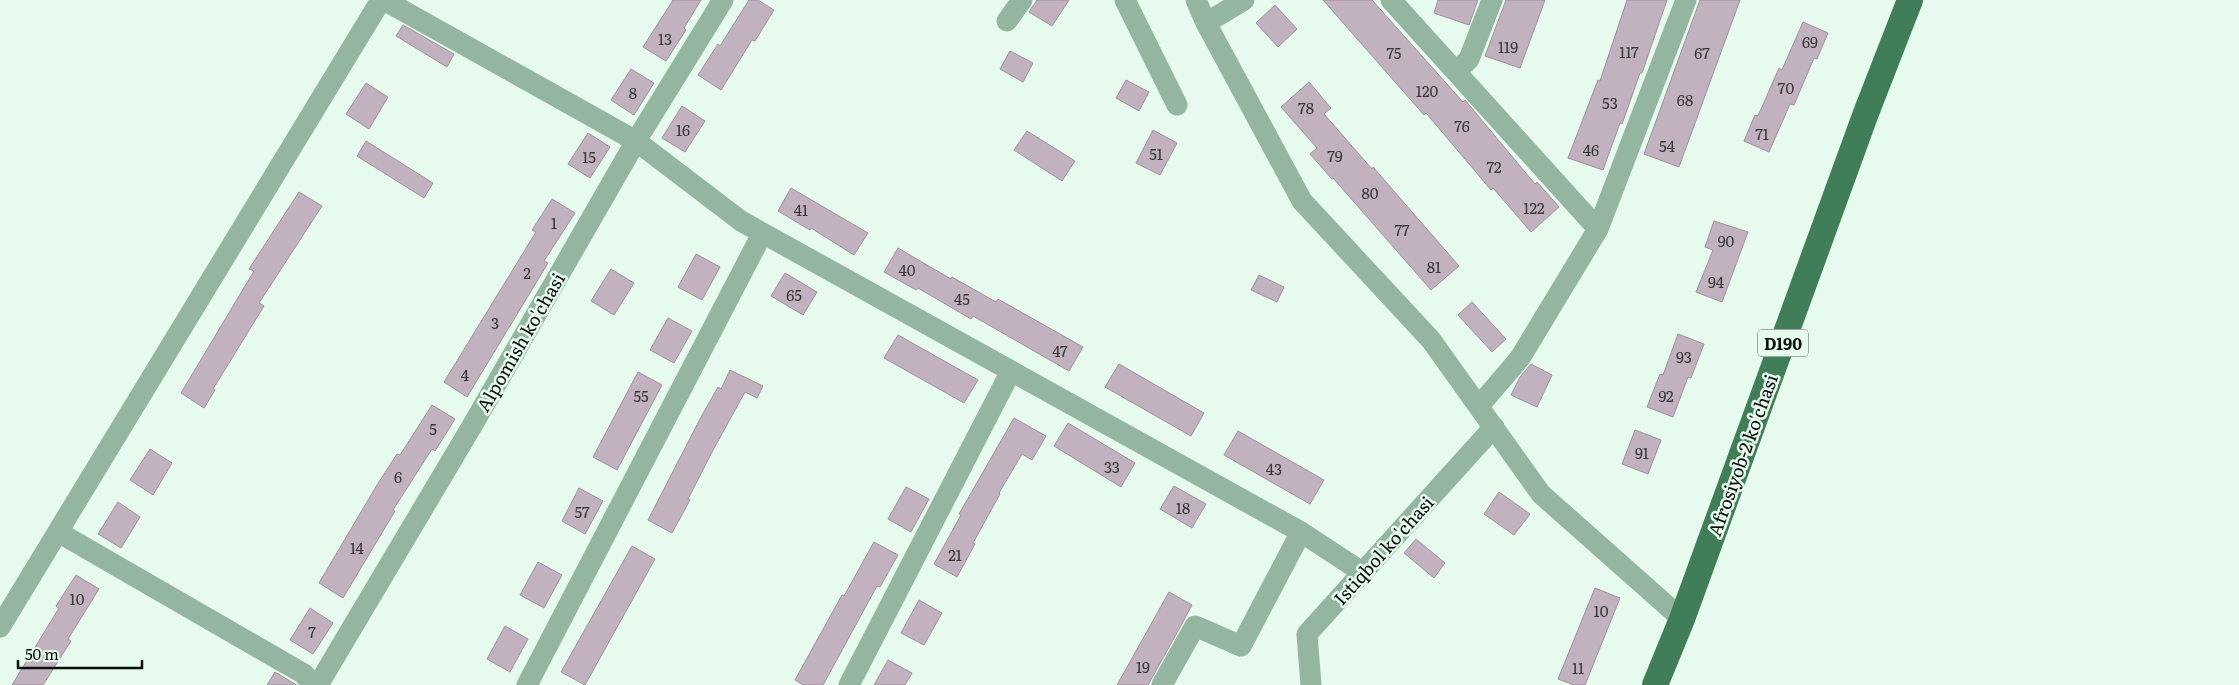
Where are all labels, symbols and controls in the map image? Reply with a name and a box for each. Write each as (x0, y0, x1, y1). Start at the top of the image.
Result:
house number: 13 (658, 27, 672, 50)
house number: 69 (1802, 30, 1818, 53)
house number: 119 (1498, 35, 1518, 58)
house number: 117 (1619, 40, 1639, 63)
house number: 75 (1387, 41, 1402, 64)
house number: 67 (1694, 41, 1710, 64)
house number: 70 (1778, 76, 1794, 99)
house number: 120 (1416, 79, 1439, 102)
house number: 8 (629, 81, 637, 104)
house number: 68 (1677, 88, 1693, 111)
house number: 53 (1602, 91, 1618, 114)
house number: 78 (1298, 96, 1314, 119)
house number: 76 (1454, 114, 1470, 137)
house number: 16 (676, 118, 690, 141)
house number: 71 (1755, 122, 1769, 145)
house number: 54 (1659, 134, 1675, 157)
house number: 46 (1583, 138, 1599, 161)
house number: 51 (1149, 142, 1163, 165)
house number: 79 (1327, 144, 1343, 167)
house number: 15 (582, 145, 596, 168)
house number: 72 (1486, 155, 1502, 178)
house number: 80 (1362, 181, 1379, 204)
house number: 122 (1523, 196, 1545, 219)
house number: 41 (794, 198, 808, 221)
house number: 1 (551, 211, 557, 234)
house number: 77 (1394, 218, 1410, 241)
house number: 90 (1718, 229, 1735, 252)
house number: 81 (1427, 255, 1441, 278)
house number: 40 (899, 258, 916, 281)
house number: 2 (523, 261, 531, 284)
street label: Alpomish ko'chasi (469, 267, 571, 417)
house number: 94 (1708, 270, 1724, 293)
house number: 65 (786, 283, 802, 306)
house number: 45 (954, 287, 970, 310)
house number: 3 (491, 311, 499, 334)
road number: D190 (1758, 329, 1808, 356)
house number: 47 (1052, 339, 1068, 362)
house number: 93 (1676, 345, 1692, 368)
house number: 4 (461, 363, 469, 386)
street label: Afrosiyob-2 ko'chasi (1700, 370, 1784, 540)
house number: 55 (633, 384, 649, 407)
house number: 92 (1658, 384, 1674, 407)
house number: 5 (429, 417, 437, 440)
house number: 91 (1635, 441, 1649, 464)
house number: 33 (1104, 455, 1120, 478)
house number: 43 (1266, 457, 1282, 480)
house number: 6 (394, 465, 402, 488)
street label: Istiqbol ko'chasi (1327, 489, 1439, 611)
house number: 18 (1176, 496, 1190, 519)
house number: 57 (574, 500, 590, 523)
house number: 14 (350, 536, 364, 559)
house number: 21 (948, 543, 962, 566)
house number: 10 (70, 587, 85, 610)
house number: 10 (1594, 599, 1609, 622)
house number: 7 (308, 620, 316, 643)
scale bar (18, 638, 141, 670)
text: 50 m (25, 642, 59, 665)
house number: 19 (1136, 655, 1150, 678)
house number: 11 (1572, 656, 1584, 679)

